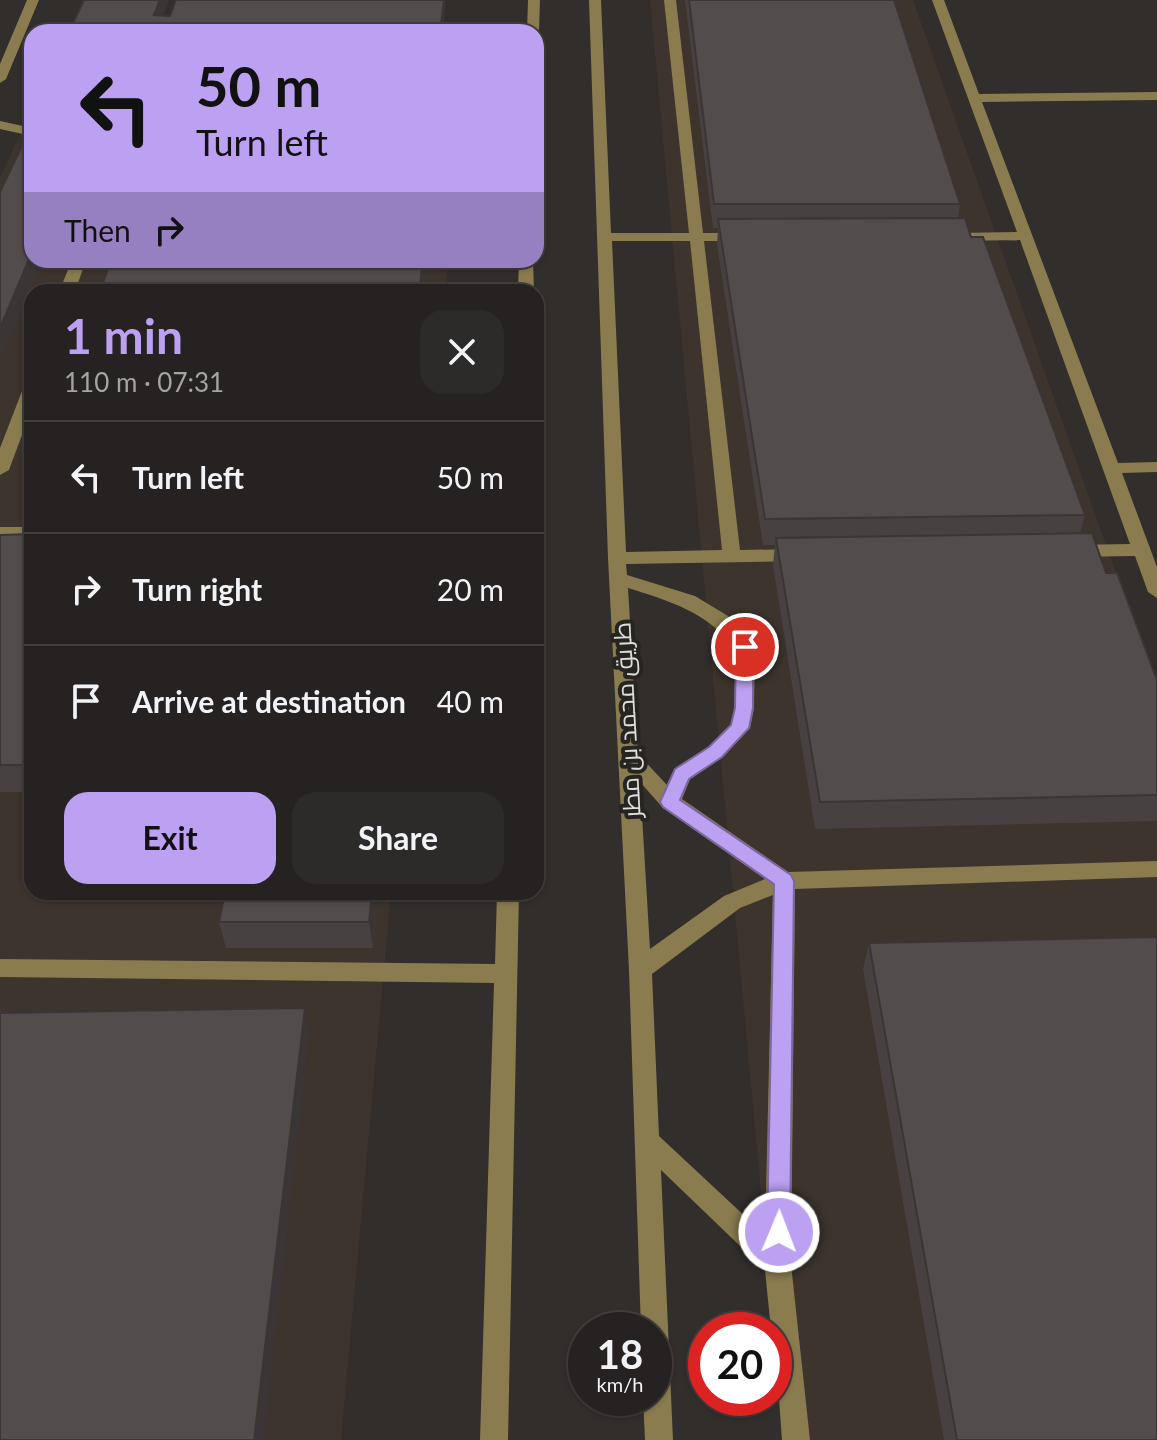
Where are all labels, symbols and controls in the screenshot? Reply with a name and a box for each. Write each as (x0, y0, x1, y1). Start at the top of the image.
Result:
text: 50 m (196, 52, 321, 119)
icon: left (64, 56, 168, 160)
text: Turn left (196, 120, 328, 164)
icon: right (147, 208, 191, 252)
text: Then (64, 212, 131, 248)
text: 1 min (64, 307, 183, 364)
button: close (420, 310, 504, 394)
text: 110 m · 07:31 (64, 366, 224, 398)
icon: left (64, 455, 108, 499)
text: Turn left (132, 459, 244, 495)
text: 50 m (437, 459, 504, 495)
icon: right (64, 567, 108, 611)
text: Turn right (132, 571, 262, 607)
text: 20 m (437, 571, 504, 607)
pin (711, 613, 779, 681)
street label: طريق محمد بن مطر (606, 621, 648, 821)
icon: arrive (723, 625, 767, 669)
icon: arrive (64, 679, 108, 723)
text: Arrive at destination (132, 683, 406, 719)
text: 40 m (437, 683, 504, 719)
button: Exit (64, 792, 276, 884)
button: Share (292, 792, 504, 884)
position arrow (737, 1190, 821, 1274)
speed limit sign: 20 (688, 1312, 792, 1416)
text: 18 (597, 1330, 643, 1378)
text: km/h (597, 1372, 643, 1396)

